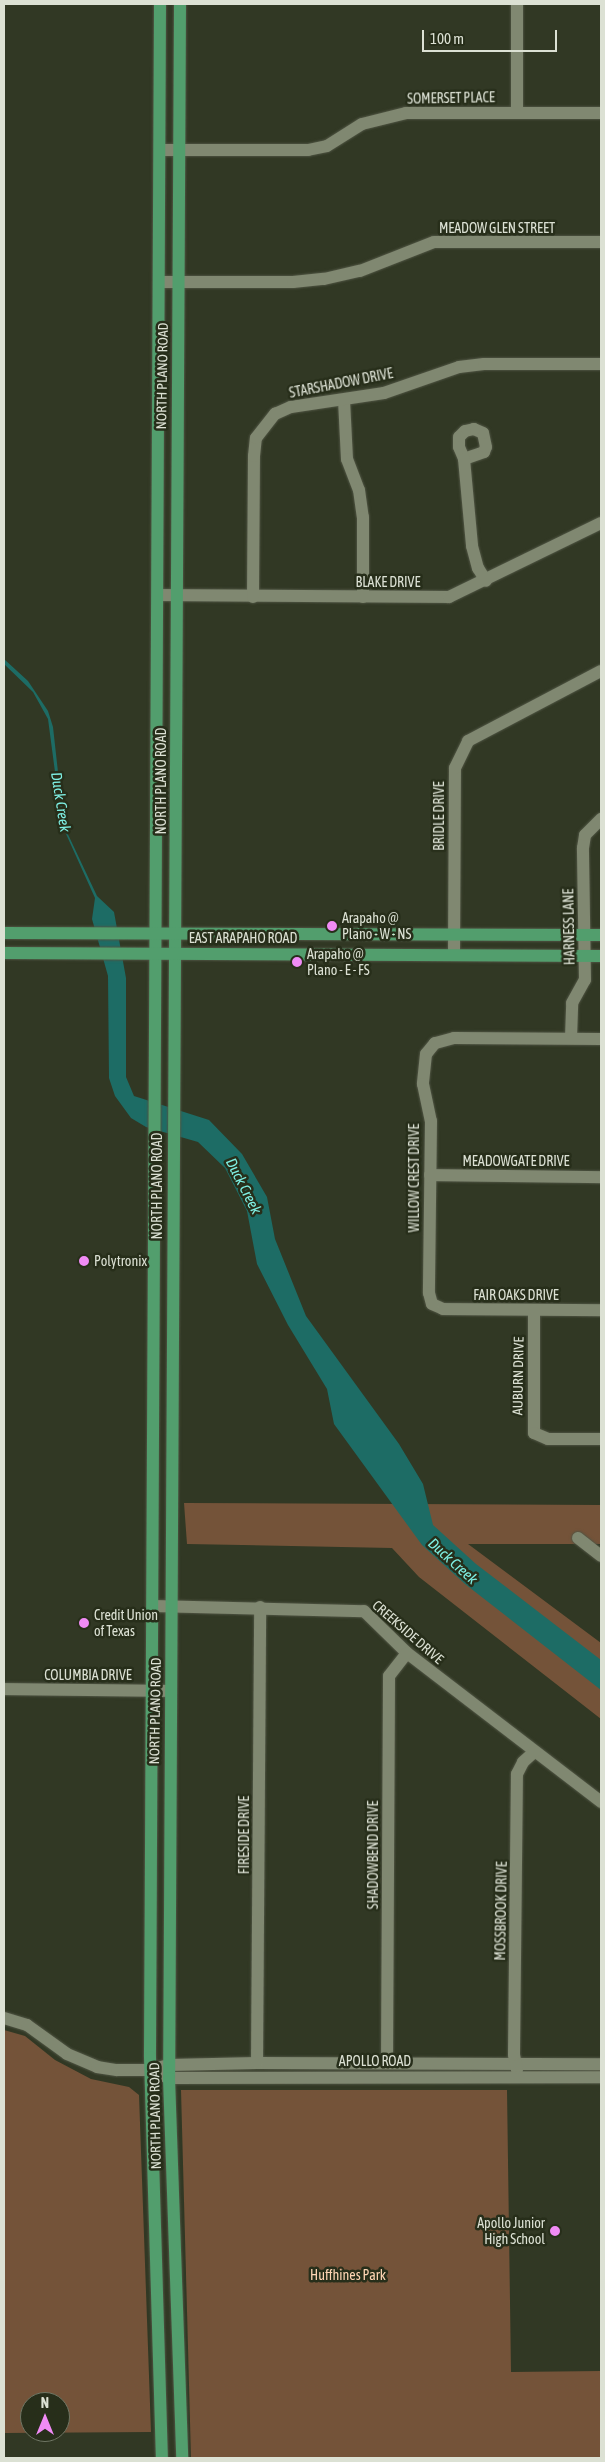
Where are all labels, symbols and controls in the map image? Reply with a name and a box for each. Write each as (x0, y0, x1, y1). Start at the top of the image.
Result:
scale bar (425, 20, 560, 52)
text: 100 m (430, 30, 464, 47)
street label: SOMERSET PLACE (407, 89, 495, 107)
street label: MEADOW GLEN STREET (439, 220, 555, 236)
street label: NORTH PLANO ROAD (153, 322, 171, 430)
street label: STARSHADOW DRIVE (288, 365, 394, 401)
street label: BLAKE DRIVE (356, 574, 420, 590)
street label: NORTH PLANO ROAD (153, 728, 169, 834)
water label: Duck Creek (47, 771, 75, 833)
street label: BRIDLE DRIVE (431, 781, 447, 851)
street label: HARNESS LANE (560, 889, 578, 965)
place label: Arapaho @ Plano - W - NS (342, 910, 411, 942)
marker: Arapaho @ Plano - W - NS (326, 920, 338, 932)
street label: EAST ARAPAHO ROAD (189, 930, 297, 946)
place label: Arapaho @ Plano - E - FS (307, 946, 370, 979)
marker: Arapaho @ Plano - E - FS (291, 956, 303, 968)
street label: WILLOW CREST DRIVE (406, 1124, 422, 1232)
street label: NORTH PLANO ROAD (149, 1133, 165, 1239)
street label: MEADOWGATE DRIVE (462, 1153, 570, 1169)
water label: Duck Creek (222, 1155, 266, 1217)
place label: Polytronix (94, 1253, 147, 1269)
marker: Polytronix (78, 1255, 90, 1267)
street label: FAIR OAKS DRIVE (473, 1287, 559, 1303)
street label: AUBURN DRIVE (509, 1337, 527, 1415)
water label: Duck Creek (424, 1534, 482, 1588)
street label: CREEKSIDE DRIVE (369, 1597, 447, 1667)
place label: Credit Union of Texas (94, 1607, 158, 1640)
marker: Credit Union of Texas (78, 1617, 90, 1629)
street label: NORTH PLANO ROAD (146, 1657, 164, 1765)
street label: COLUMBIA DRIVE (44, 1667, 132, 1683)
street label: FIRESIDE DRIVE (236, 1796, 252, 1874)
street label: SHADOWBEND DRIVE (365, 1801, 381, 1909)
street label: MOSSBROOK DRIVE (492, 1861, 510, 1961)
street label: APOLLO ROAD (339, 2053, 411, 2069)
street label: NORTH PLANO ROAD (146, 2062, 164, 2170)
place label: Apollo Junior High School (477, 2215, 545, 2248)
marker: Apollo Junior High School (549, 2225, 561, 2237)
park label: Huffhines Park (310, 2267, 386, 2283)
north arrow (20, 2392, 70, 2442)
text: N (41, 2395, 49, 2411)

